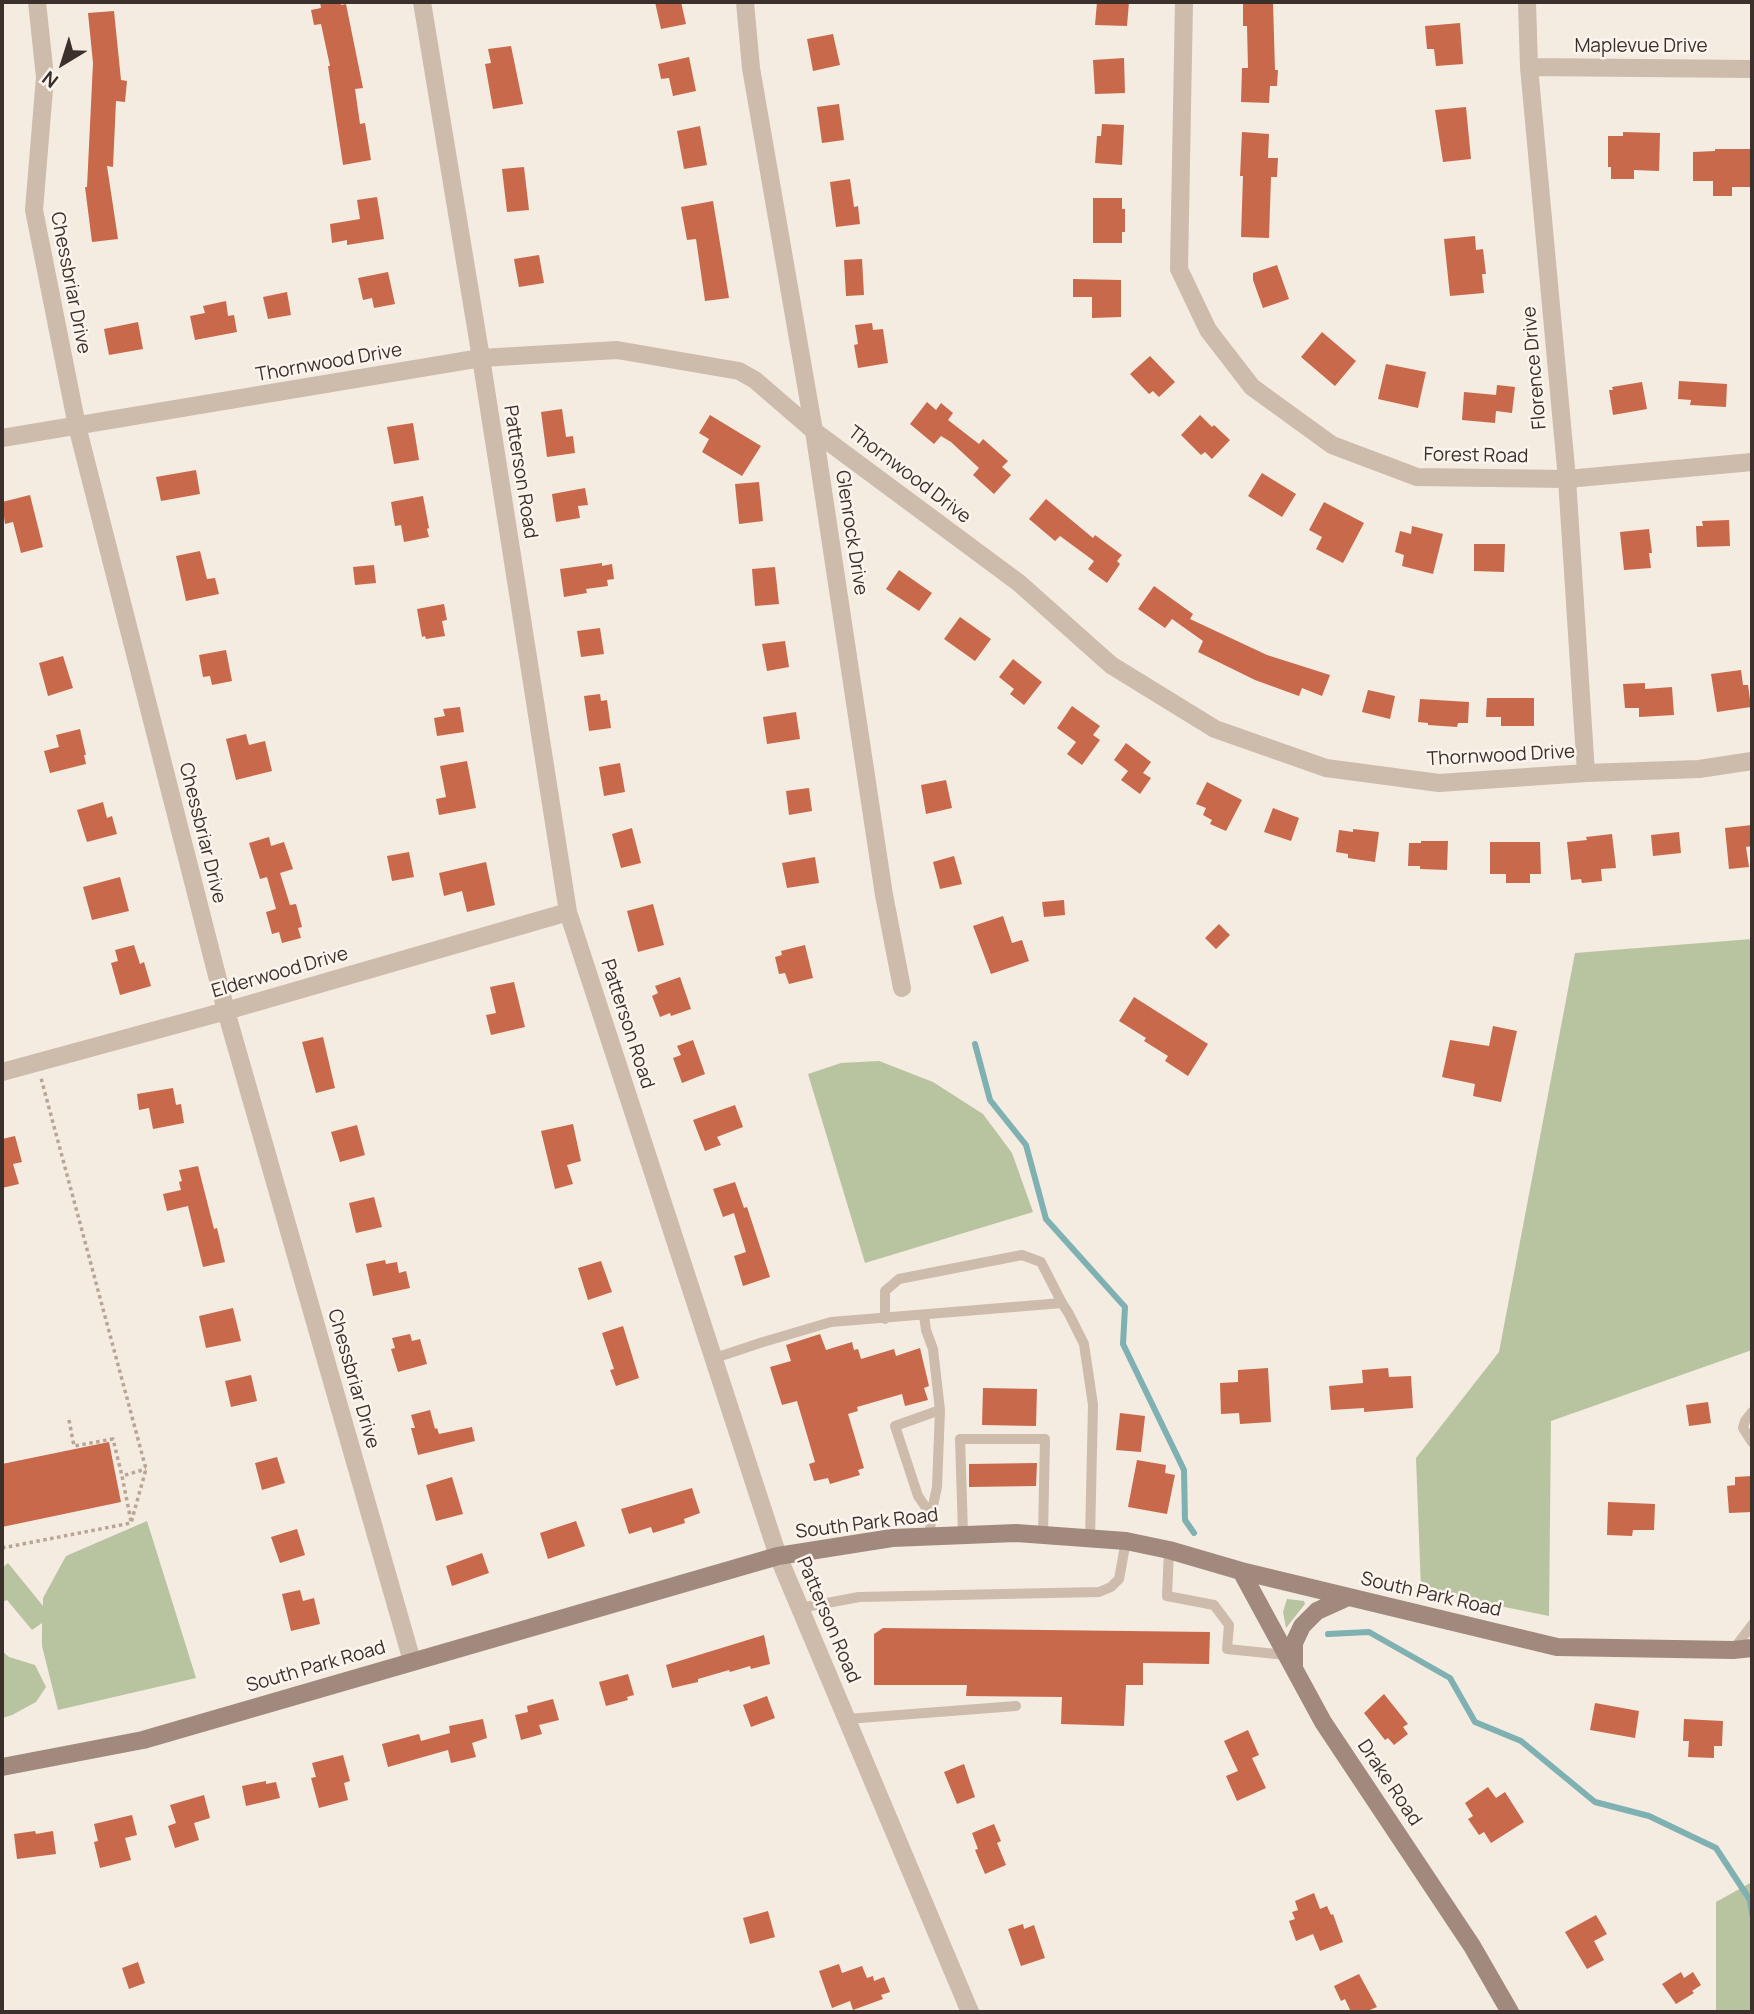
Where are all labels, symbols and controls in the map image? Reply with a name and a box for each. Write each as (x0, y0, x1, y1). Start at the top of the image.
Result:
north arrow (28, 28, 98, 98)
street label: Maplevue Drive (1574, 36, 1708, 58)
text: N (37, 65, 63, 94)
street label: Chessbriar Drive (45, 210, 95, 356)
street label: Florence Drive (1518, 305, 1552, 431)
street label: Thornwood Drive (254, 339, 404, 387)
street label: Patterson Road (498, 404, 542, 540)
street label: Thornwood Drive (843, 421, 975, 529)
street label: Forest Road (1423, 444, 1529, 468)
street label: Glenrock Drive (830, 469, 872, 597)
street label: Thornwood Drive (1426, 741, 1576, 771)
street label: Chessbriar Drive (174, 760, 230, 906)
street label: Elderwood Drive (209, 943, 351, 1003)
street label: Patterson Road (595, 956, 659, 1092)
street label: Chessbriar Drive (322, 1307, 384, 1451)
street label: South Park Road (794, 1504, 940, 1544)
street label: Patterson Road (791, 1554, 865, 1686)
street label: South Park Road (1358, 1568, 1504, 1622)
street label: South Park Road (244, 1636, 388, 1698)
street label: Drake Road (1352, 1736, 1426, 1830)

